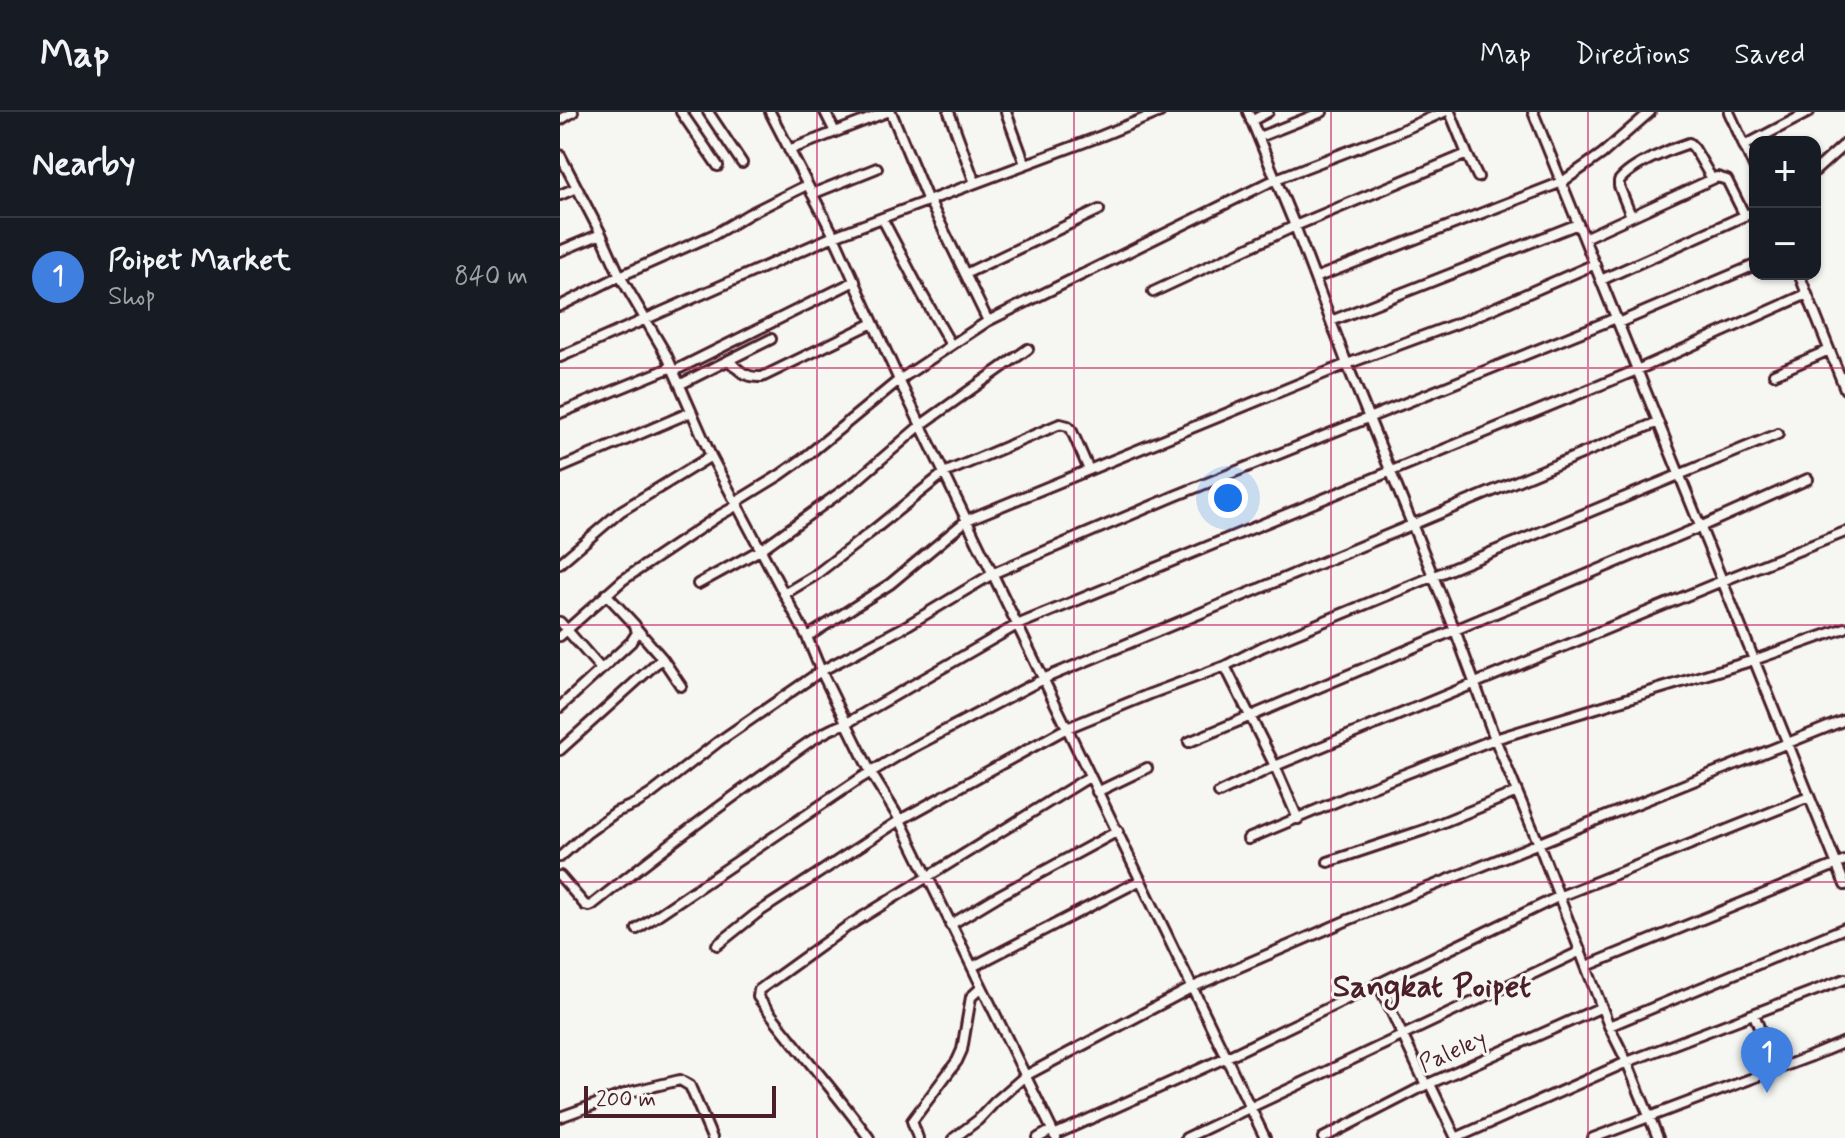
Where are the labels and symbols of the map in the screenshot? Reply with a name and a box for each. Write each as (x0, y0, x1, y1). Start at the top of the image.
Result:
your location (1208, 478, 1248, 518)
district label: Sangkat Poipet (1333, 966, 1531, 1011)
street label: Paleley (1414, 1023, 1492, 1081)
pin: 1 (1741, 1027, 1793, 1093)
scale bar (584, 1082, 776, 1118)

